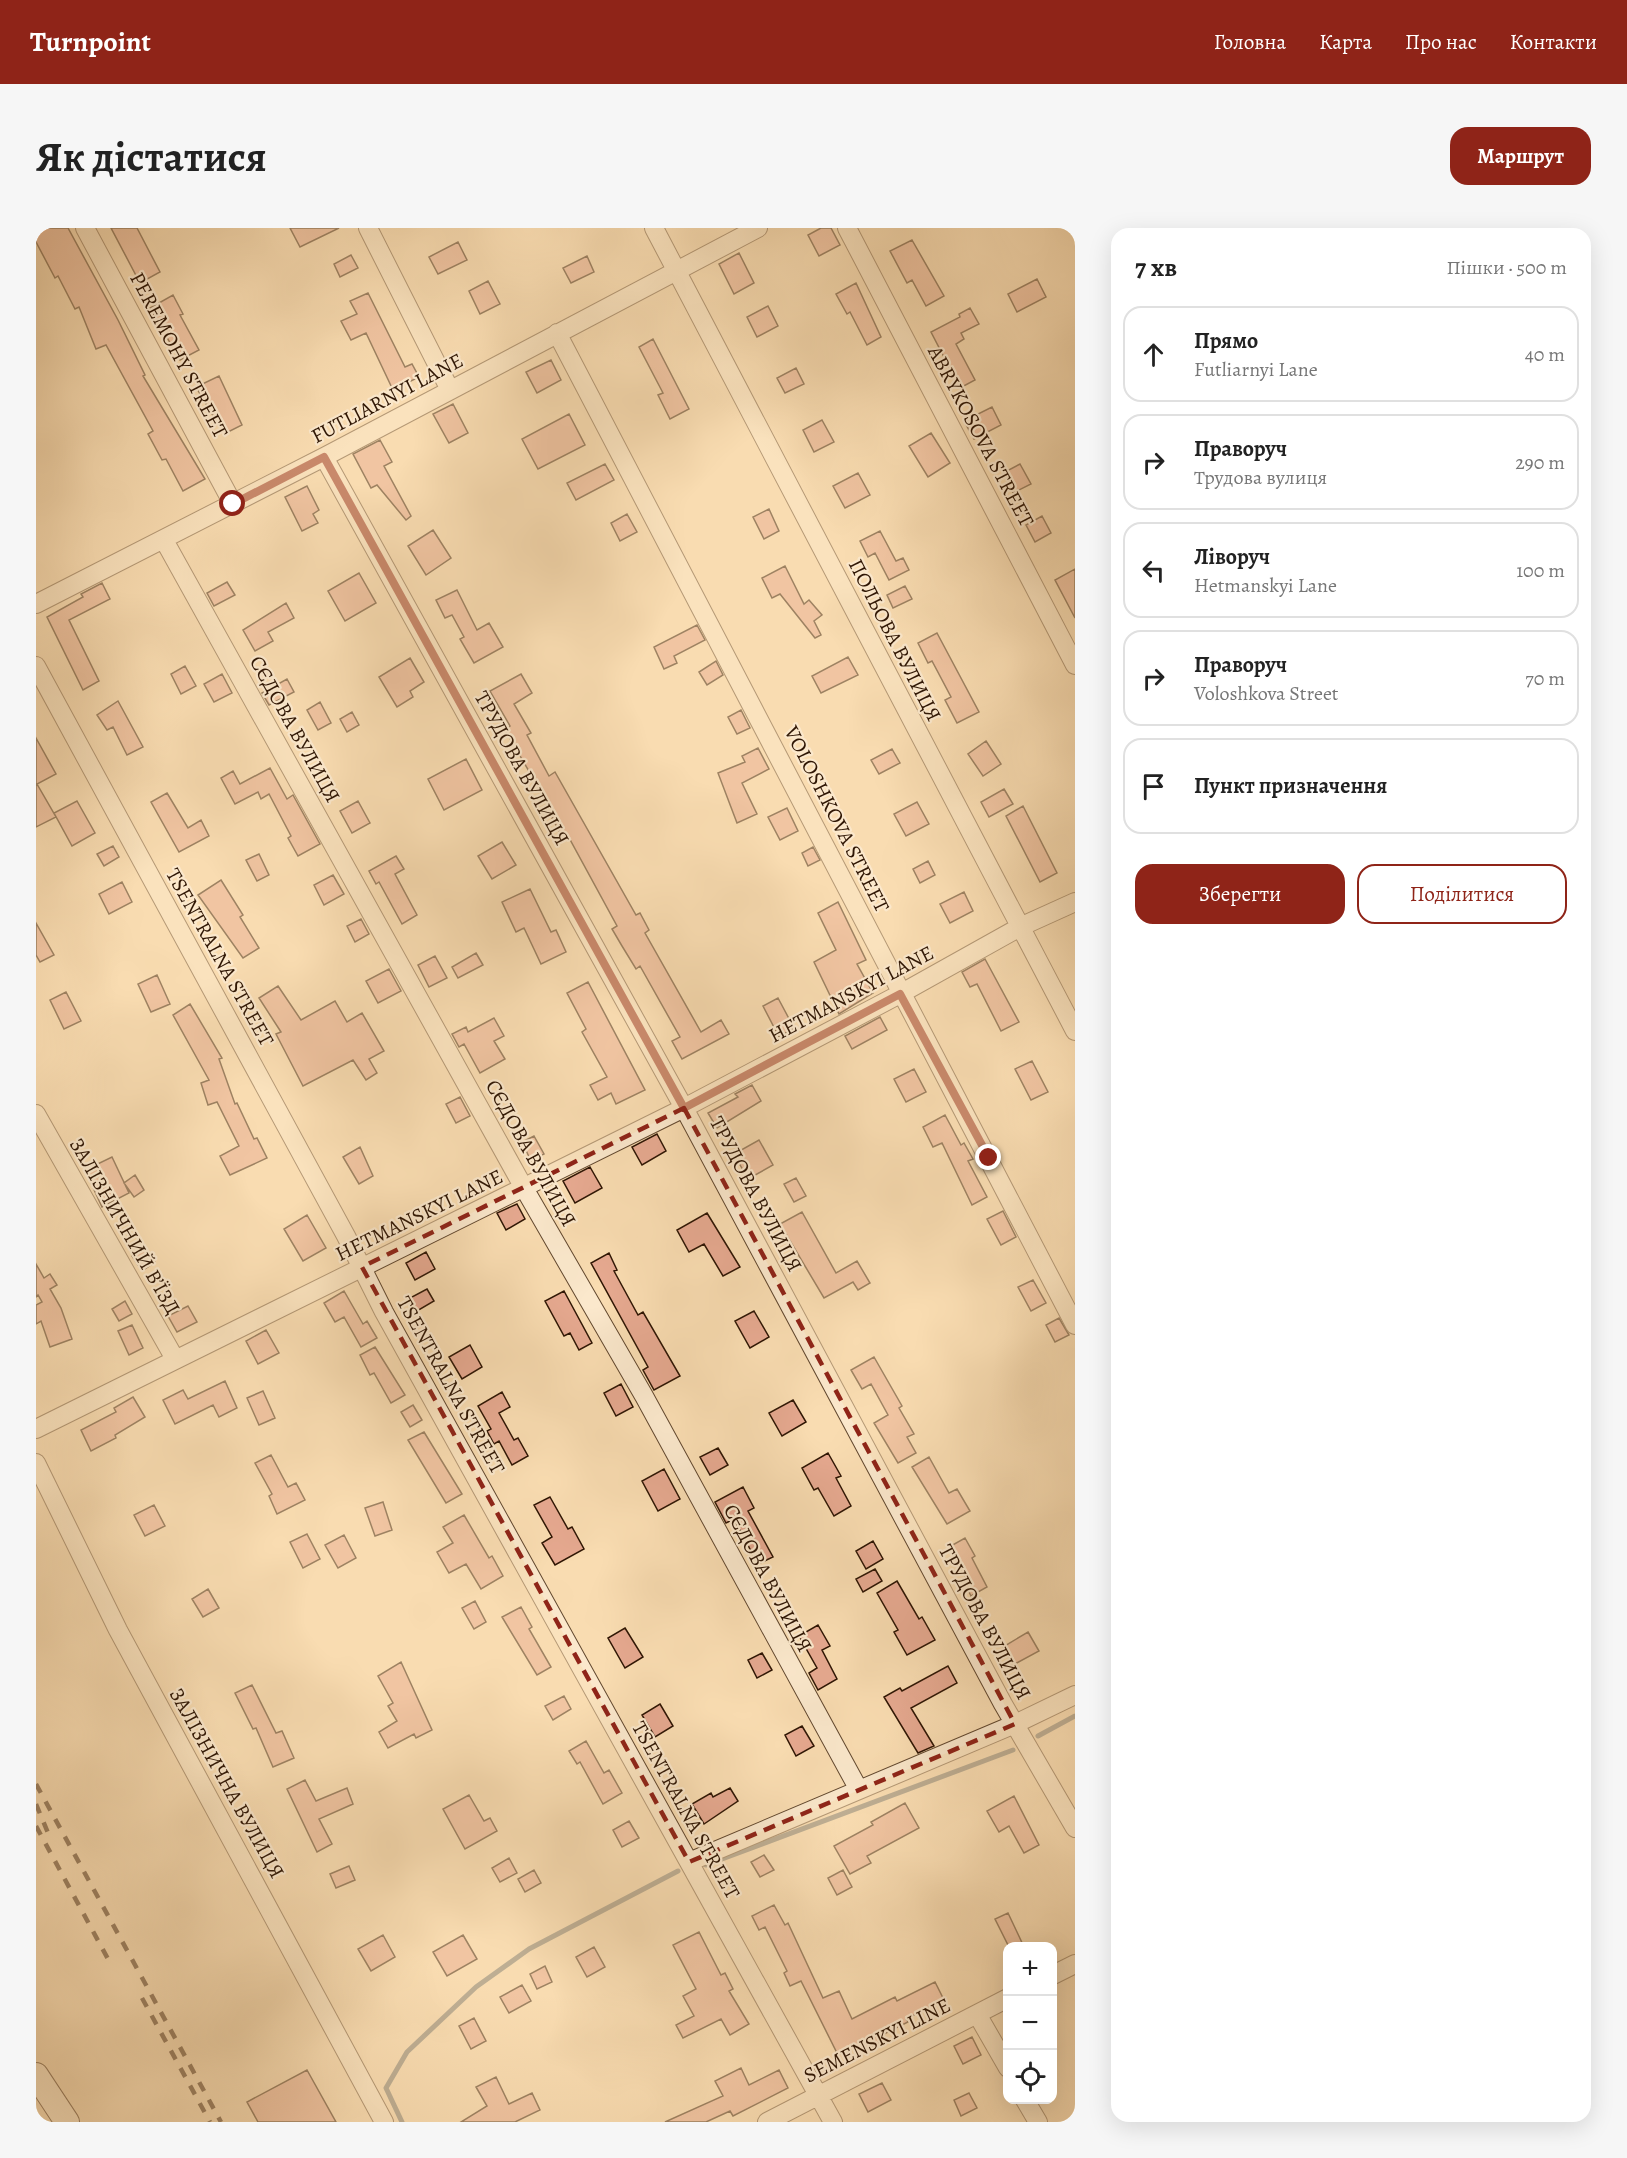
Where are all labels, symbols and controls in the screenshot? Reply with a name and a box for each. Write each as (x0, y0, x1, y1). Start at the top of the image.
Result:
text: Turnpoint (30, 23, 151, 61)
text: Головна (1214, 28, 1286, 56)
text: Карта (1319, 28, 1372, 56)
text: Про нас (1405, 28, 1477, 56)
text: Контакти (1510, 28, 1597, 56)
button: Маршрут (1450, 127, 1591, 185)
text: Як дістатися (36, 128, 267, 185)
text: 7 хв (1135, 250, 1177, 285)
text: Пішки · 500 m (1447, 254, 1567, 281)
street label: PEREMOHY STREET (123, 267, 235, 443)
text: Прямо (1194, 326, 1258, 356)
icon: ahead (1137, 338, 1170, 371)
street label: ABRYKOSOVA STREET (921, 340, 1041, 532)
text: 40 m (1525, 341, 1565, 368)
street label: FUTLIARNYI LANE (306, 346, 468, 450)
text: Futliarnyi Lane (1194, 356, 1318, 383)
text: Праворуч (1194, 434, 1287, 464)
icon: right (1137, 446, 1170, 479)
text: 290 m (1515, 449, 1565, 476)
text: Трудова вулиця (1194, 464, 1327, 491)
route start (219, 490, 245, 516)
text: Ліворуч (1194, 542, 1270, 572)
street label: ПОЛЬОВА ВУЛИЦЯ (842, 554, 948, 726)
icon: left (1137, 554, 1170, 587)
text: 100 m (1516, 557, 1565, 584)
text: Hetmanskyi Lane (1194, 572, 1337, 599)
text: Праворуч (1194, 650, 1287, 680)
street label: СЄДОВА ВУЛИЦЯ (243, 651, 347, 807)
icon: right (1137, 662, 1170, 695)
text: 70 m (1525, 665, 1565, 692)
text: Voloshkova Street (1194, 680, 1338, 707)
street label: ТРУДОВА ВУЛИЦЯ (468, 686, 576, 850)
street label: VOLOSHKOVA STREET (777, 720, 896, 917)
icon: arrive (1137, 770, 1170, 803)
text: Пункт призначення (1194, 771, 1387, 801)
street label: TSENTRALNA STREET (159, 863, 281, 1051)
button: Зберегти (1135, 864, 1345, 924)
button: Поділитися (1357, 864, 1567, 924)
street label: HETMANSKYI LANE (764, 939, 938, 1049)
street label: СЄДОВА ВУЛИЦЯ (479, 1075, 583, 1231)
street label: ТРУДОВА ВУЛИЦЯ (703, 1111, 809, 1277)
street label: ЗАЛІЗНИЧНИЙ В’ЇЗД (63, 1133, 187, 1319)
route end (975, 1144, 1001, 1170)
street label: HETMANSKYI LANE (331, 1162, 507, 1268)
street label: TSENTRALNA STREET (390, 1291, 512, 1479)
street label: СЄДОВА ВУЛИЦЯ (717, 1499, 819, 1657)
street label: ТРУДОВА ВУЛИЦЯ (932, 1539, 1038, 1705)
street label: ЗАЛІЗНИЧНА ВУЛИЦЯ (163, 1683, 291, 1883)
street label: TSENTRALNA STREET (625, 1716, 747, 1904)
map controls (1003, 1942, 1057, 2104)
button: + (1003, 1942, 1057, 1996)
street label: SEMENSKYI LINE (799, 1991, 955, 2089)
button: − (1003, 1996, 1057, 2050)
button: locate (1003, 2050, 1057, 2104)

